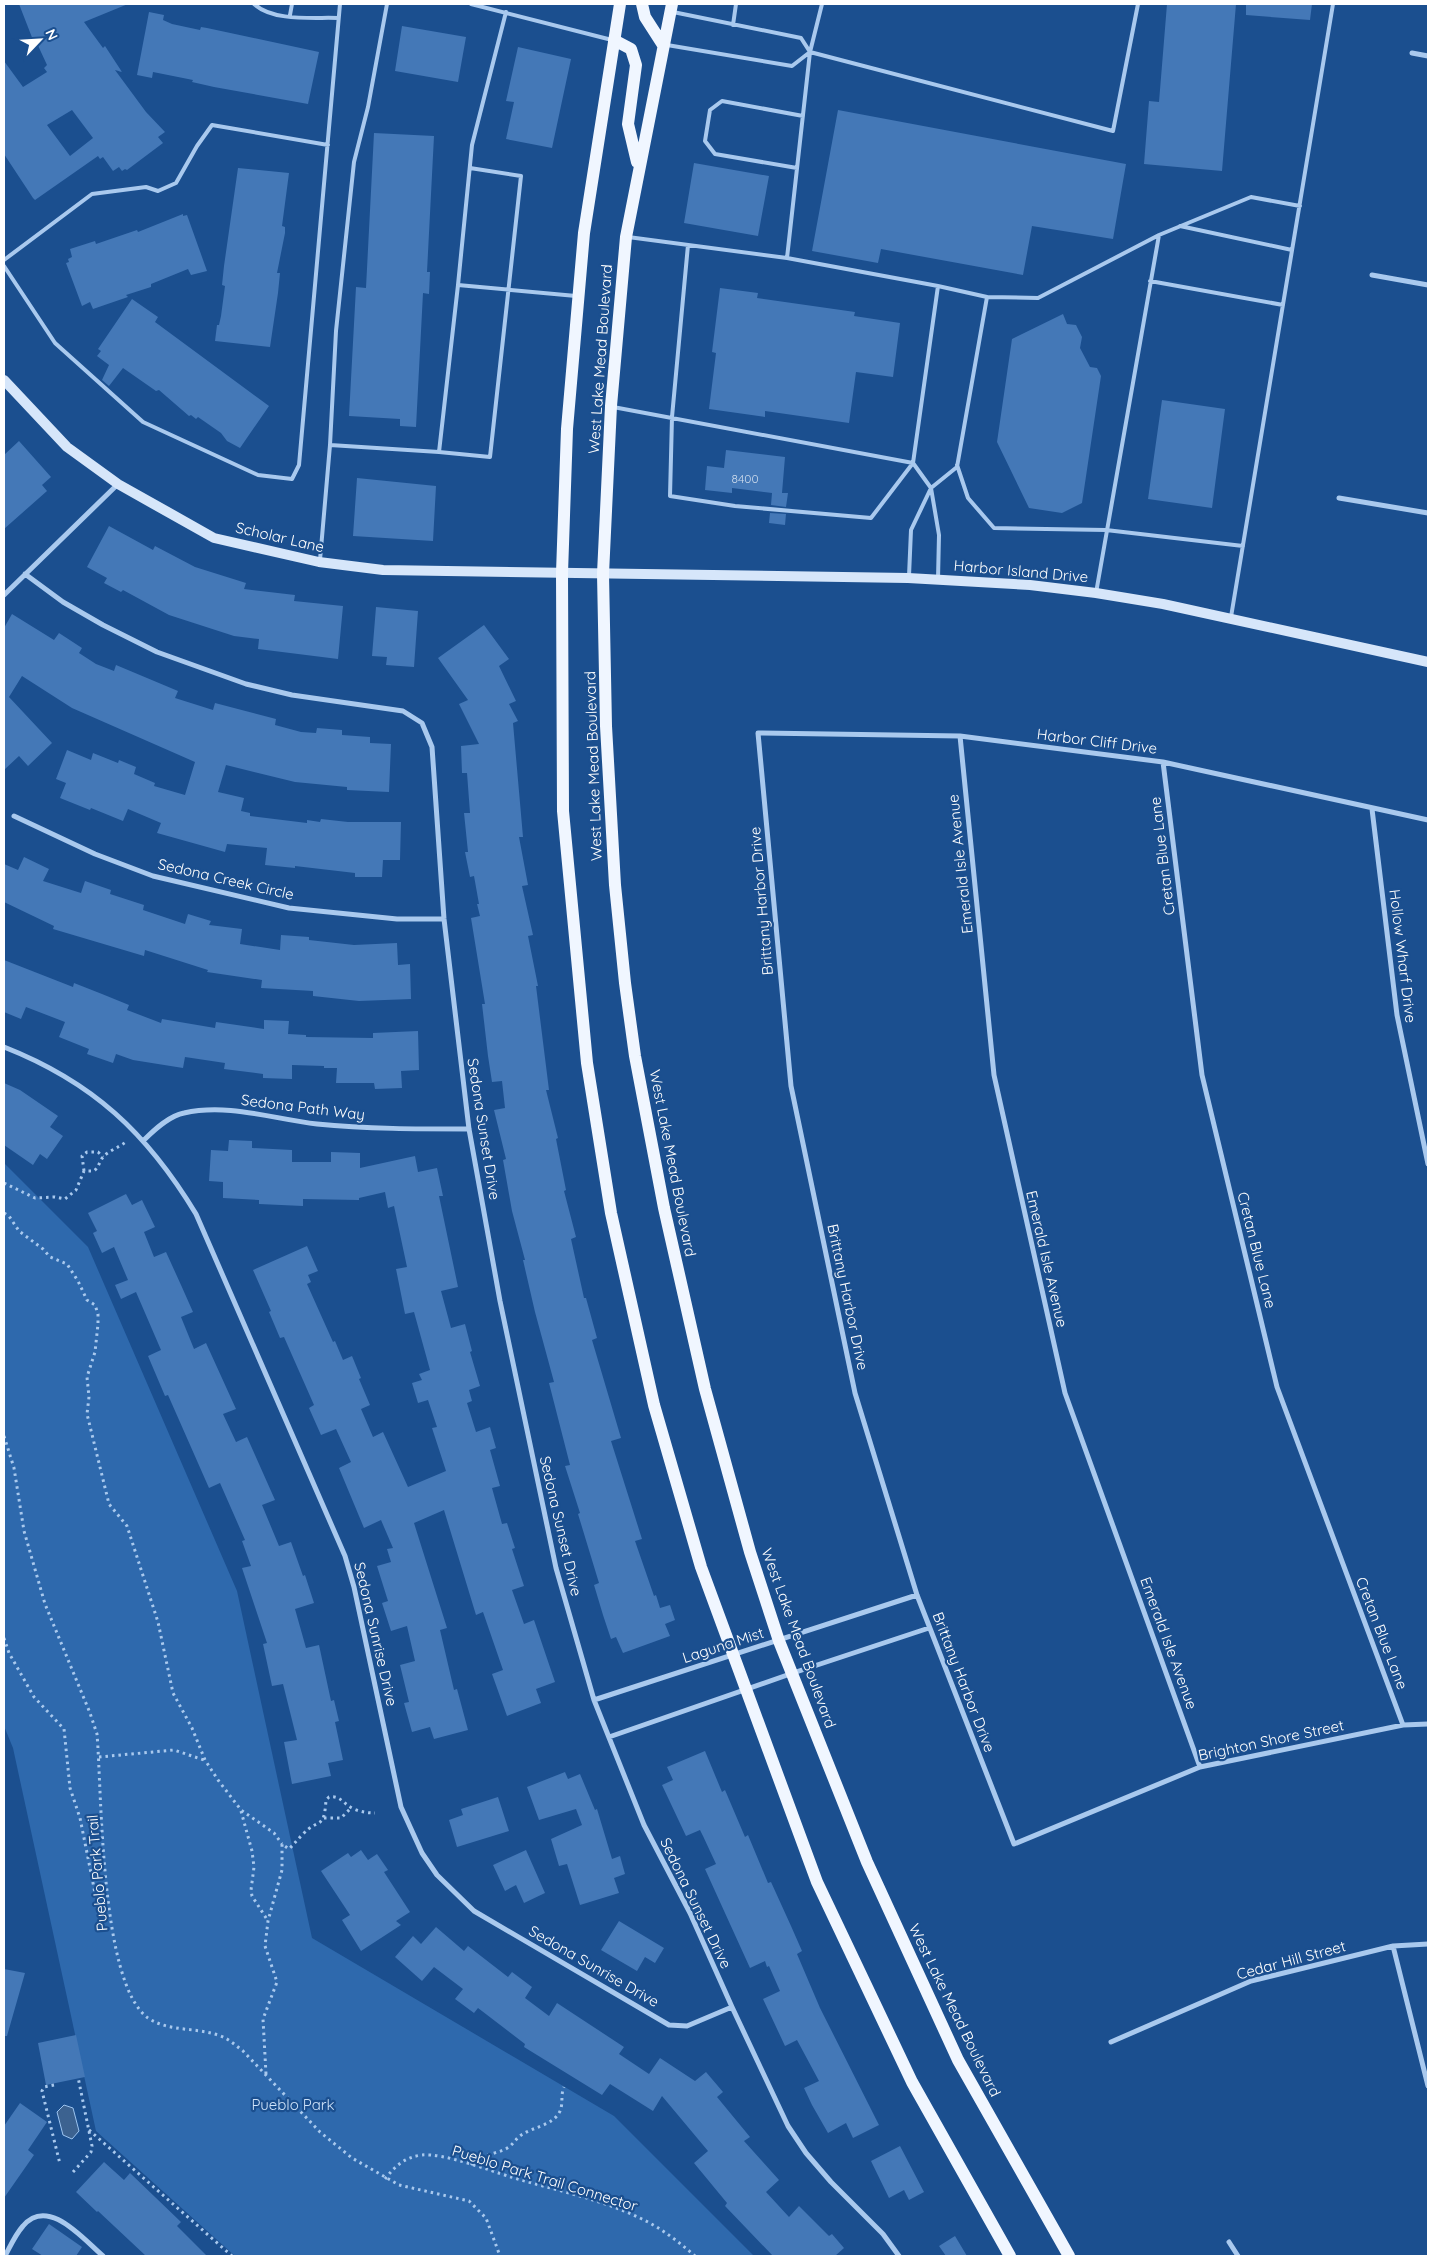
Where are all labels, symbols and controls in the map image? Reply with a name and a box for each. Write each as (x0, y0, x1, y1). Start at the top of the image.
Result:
north arrow (15, 15, 65, 65)
text: N (41, 26, 62, 43)
street label: West Lake Mead Boulevard (584, 264, 616, 454)
house number: 8400 (731, 471, 759, 486)
street label: Scholar Lane (234, 518, 326, 556)
street label: Harbor Island Drive (953, 556, 1089, 586)
street label: West Lake Mead Boulevard (580, 671, 606, 861)
street label: Harbor Cliff Drive (1036, 724, 1158, 758)
street label: Emerald Isle Avenue (943, 793, 977, 935)
street label: Cretan Blue Lane (1145, 796, 1179, 916)
street label: Brittany Harbor Drive (745, 826, 777, 976)
street label: Sedona Creek Circle (156, 854, 296, 904)
street label: Hollow Wharf Drive (1385, 888, 1421, 1024)
street label: Sedona Sunset Drive (463, 1057, 505, 1201)
street label: West Lake Mead Boulevard (646, 1068, 700, 1258)
street label: Sedona Path Way (240, 1090, 366, 1124)
street label: Emerald Isle Avenue (1022, 1189, 1072, 1329)
street label: Cretan Blue Lane (1233, 1190, 1281, 1310)
street label: Brittany Harbor Drive (823, 1222, 873, 1372)
street label: Sedona Sunset Drive (536, 1454, 586, 1598)
street label: West Lake Mead Boulevard (758, 1545, 840, 1731)
street label: Sedona Sunrise Drive (350, 1560, 402, 1708)
street label: Emerald Isle Avenue (1136, 1574, 1202, 1712)
street label: Cretan Blue Lane (1352, 1574, 1412, 1692)
street label: Brittany Harbor Drive (928, 1609, 1000, 1755)
street label: Laguna Mist (680, 1623, 766, 1667)
street label: Brighton Shore Street (1196, 1715, 1346, 1765)
street label: Pueblo Park Trail (82, 1814, 112, 1932)
street label: Sedona Sunset Drive (656, 1834, 736, 1972)
street label: West Lake Mead Boulevard (905, 1920, 1005, 2100)
street label: Sedona Sunrise Drive (525, 1921, 663, 2011)
street label: Cedar Hill Street (1234, 1936, 1348, 1984)
park label: Pueblo Park (251, 2095, 335, 2114)
street label: Pueblo Park Trail Connector (450, 2141, 640, 2215)

